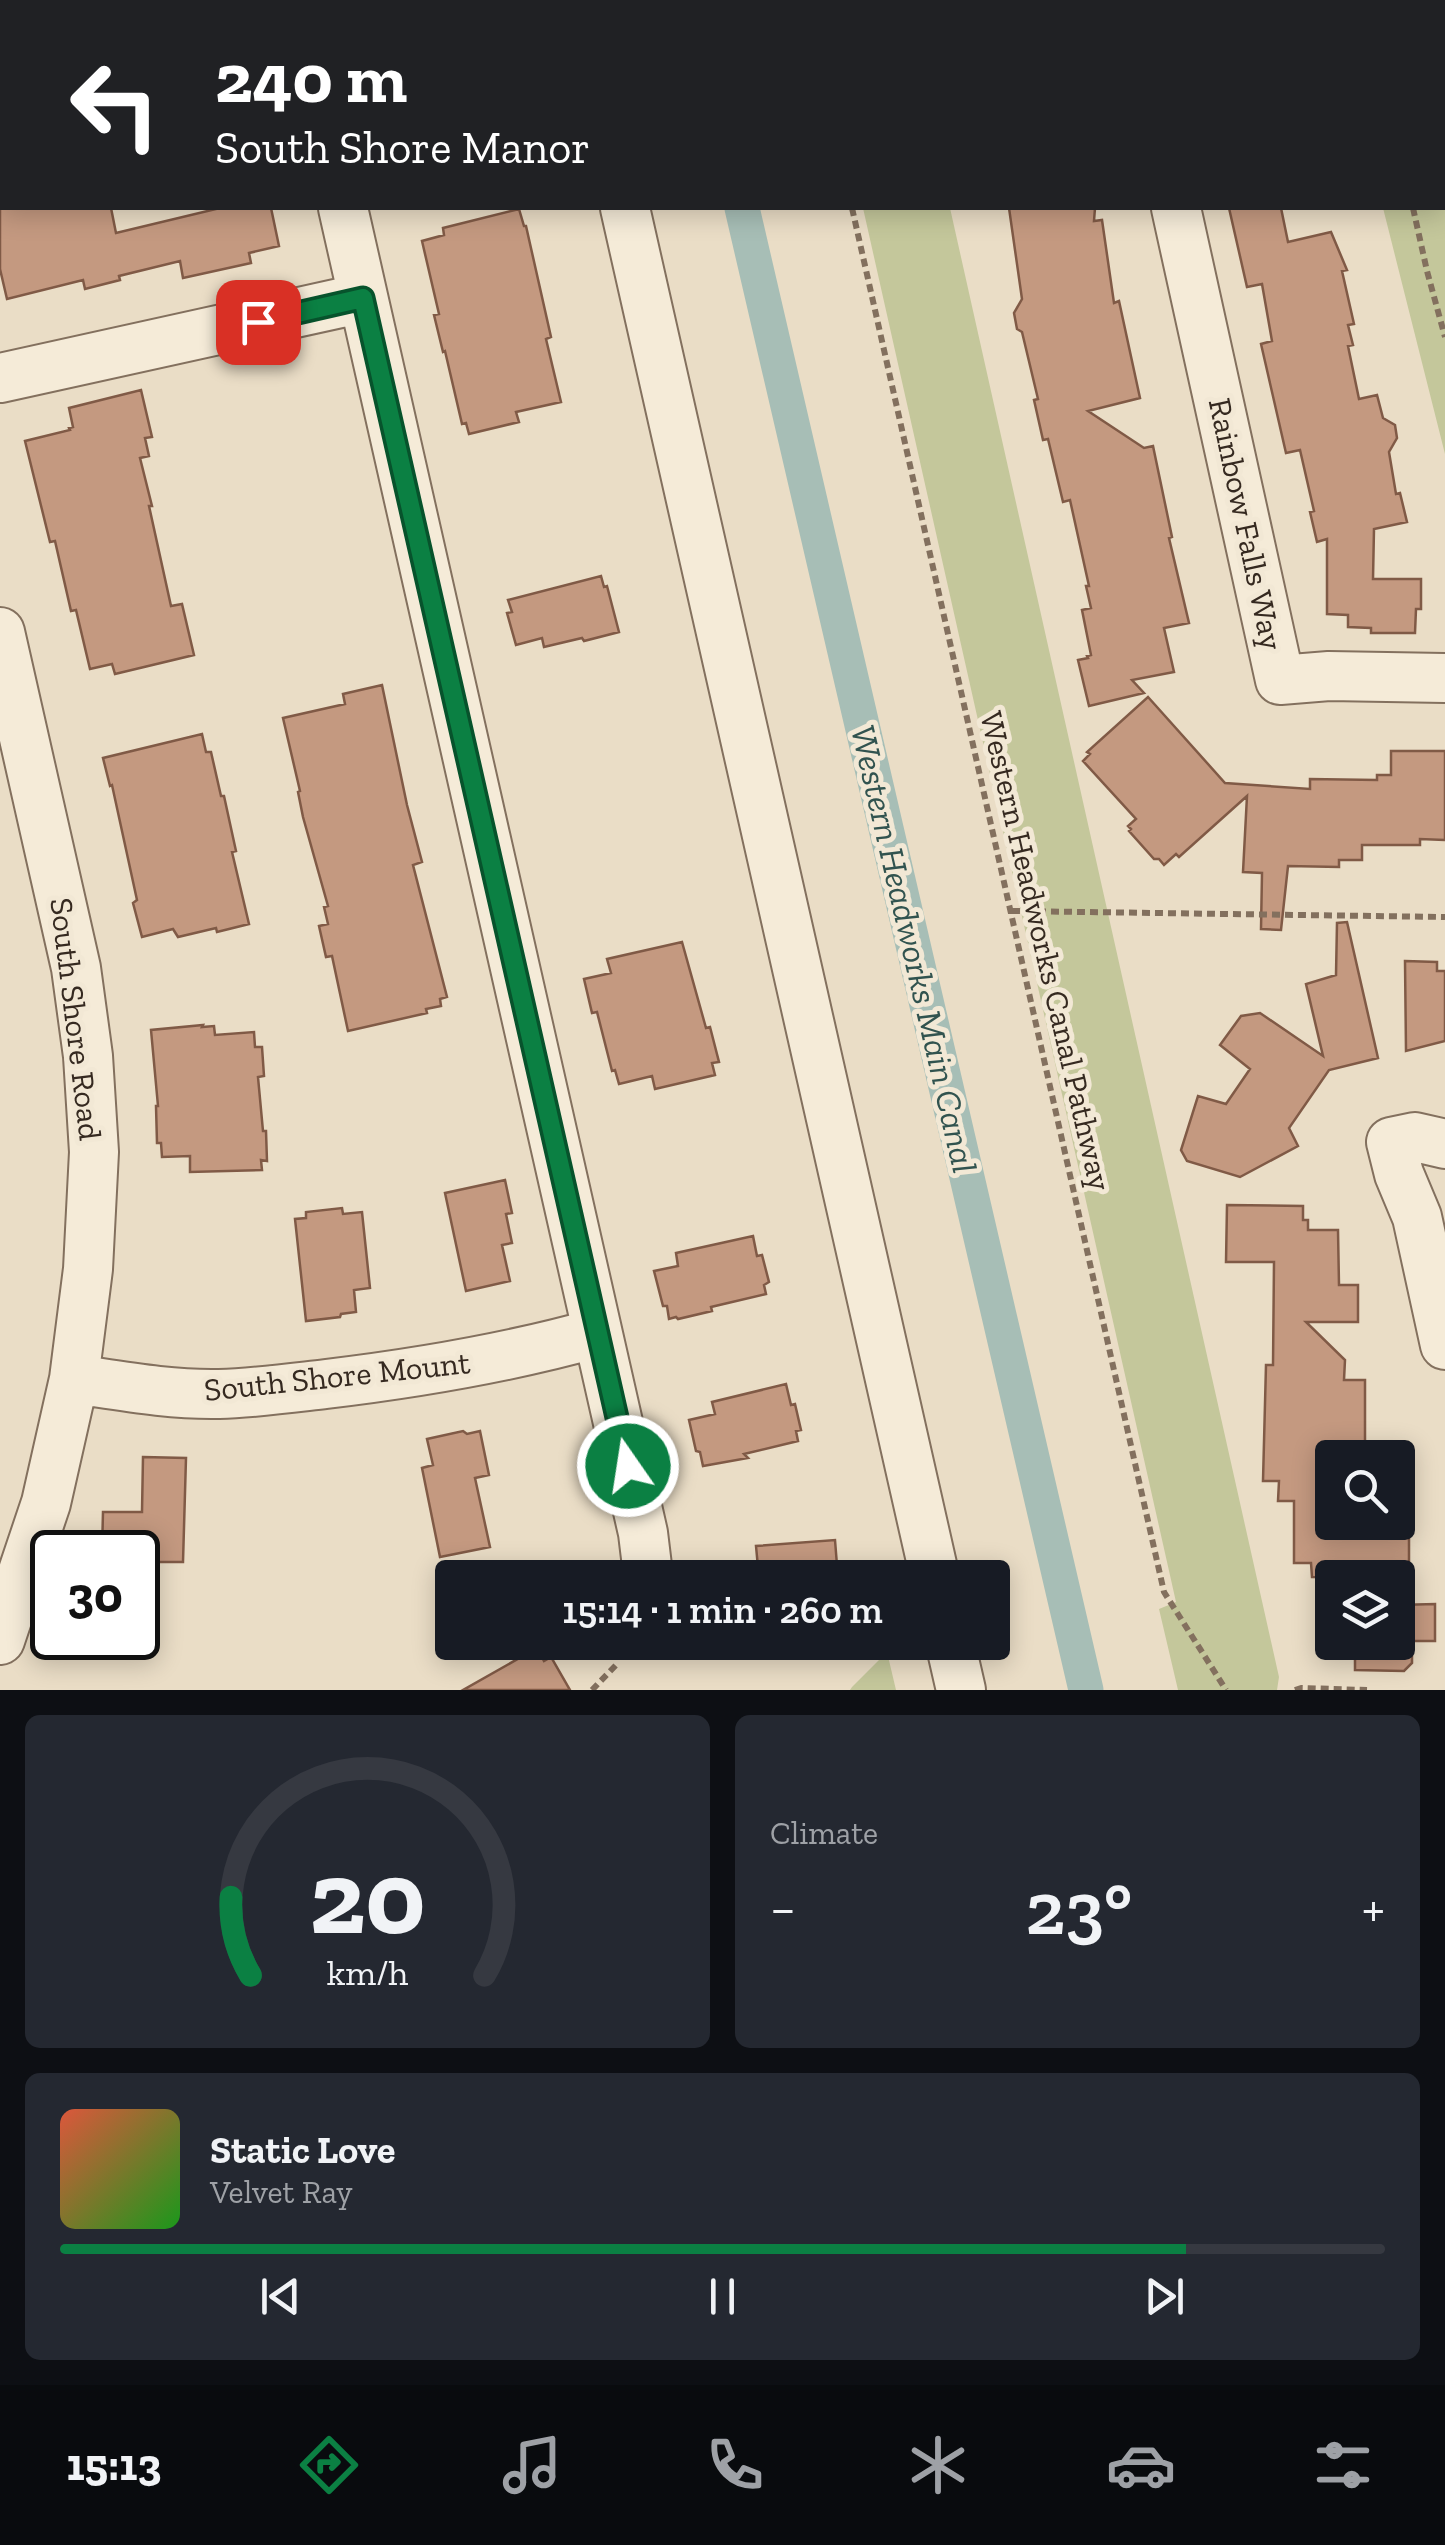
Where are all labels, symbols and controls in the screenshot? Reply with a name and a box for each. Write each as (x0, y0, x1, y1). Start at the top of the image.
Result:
text: 240 m (215, 36, 407, 120)
icon: left (50, 40, 180, 170)
text: South Shore Manor (215, 121, 590, 175)
pin (216, 280, 301, 365)
icon: arrive (231, 295, 286, 350)
street label: Rainbow Falls Way (1201, 395, 1291, 654)
street label: Western Headworks Canal Pathway (972, 708, 1120, 1195)
water label: Western Headworks Main Canal (842, 721, 986, 1177)
street label: South Shore Road (42, 896, 110, 1143)
street label: South Shore Mount (202, 1343, 472, 1409)
position arrow (576, 1414, 680, 1518)
map controls (1315, 1440, 1415, 1660)
button: search (1315, 1440, 1415, 1540)
speed limit sign: 30 (30, 1530, 160, 1660)
button: layers (1315, 1560, 1415, 1660)
text: 15:14 · 1 min · 260 m (562, 1587, 883, 1633)
text: Climate (770, 1814, 878, 1852)
text: 20 (310, 1835, 425, 1960)
text: 23° (1026, 1863, 1132, 1953)
text: − (770, 1875, 796, 1941)
text: + (1362, 1875, 1385, 1941)
text: km/h (327, 1951, 408, 1994)
text: Static Love (210, 2127, 395, 2173)
text: Velvet Ray (210, 2173, 353, 2211)
icon: previous (253, 2269, 308, 2324)
icon: pause (695, 2269, 750, 2324)
icon: next (1137, 2269, 1192, 2324)
icon: directions (294, 2430, 364, 2500)
icon: music (497, 2430, 567, 2500)
icon: phone (700, 2430, 770, 2500)
icon: climate (903, 2430, 973, 2500)
icon: car (1106, 2430, 1176, 2500)
icon: filters (1308, 2430, 1378, 2500)
text: 15:13 (66, 2438, 161, 2492)

